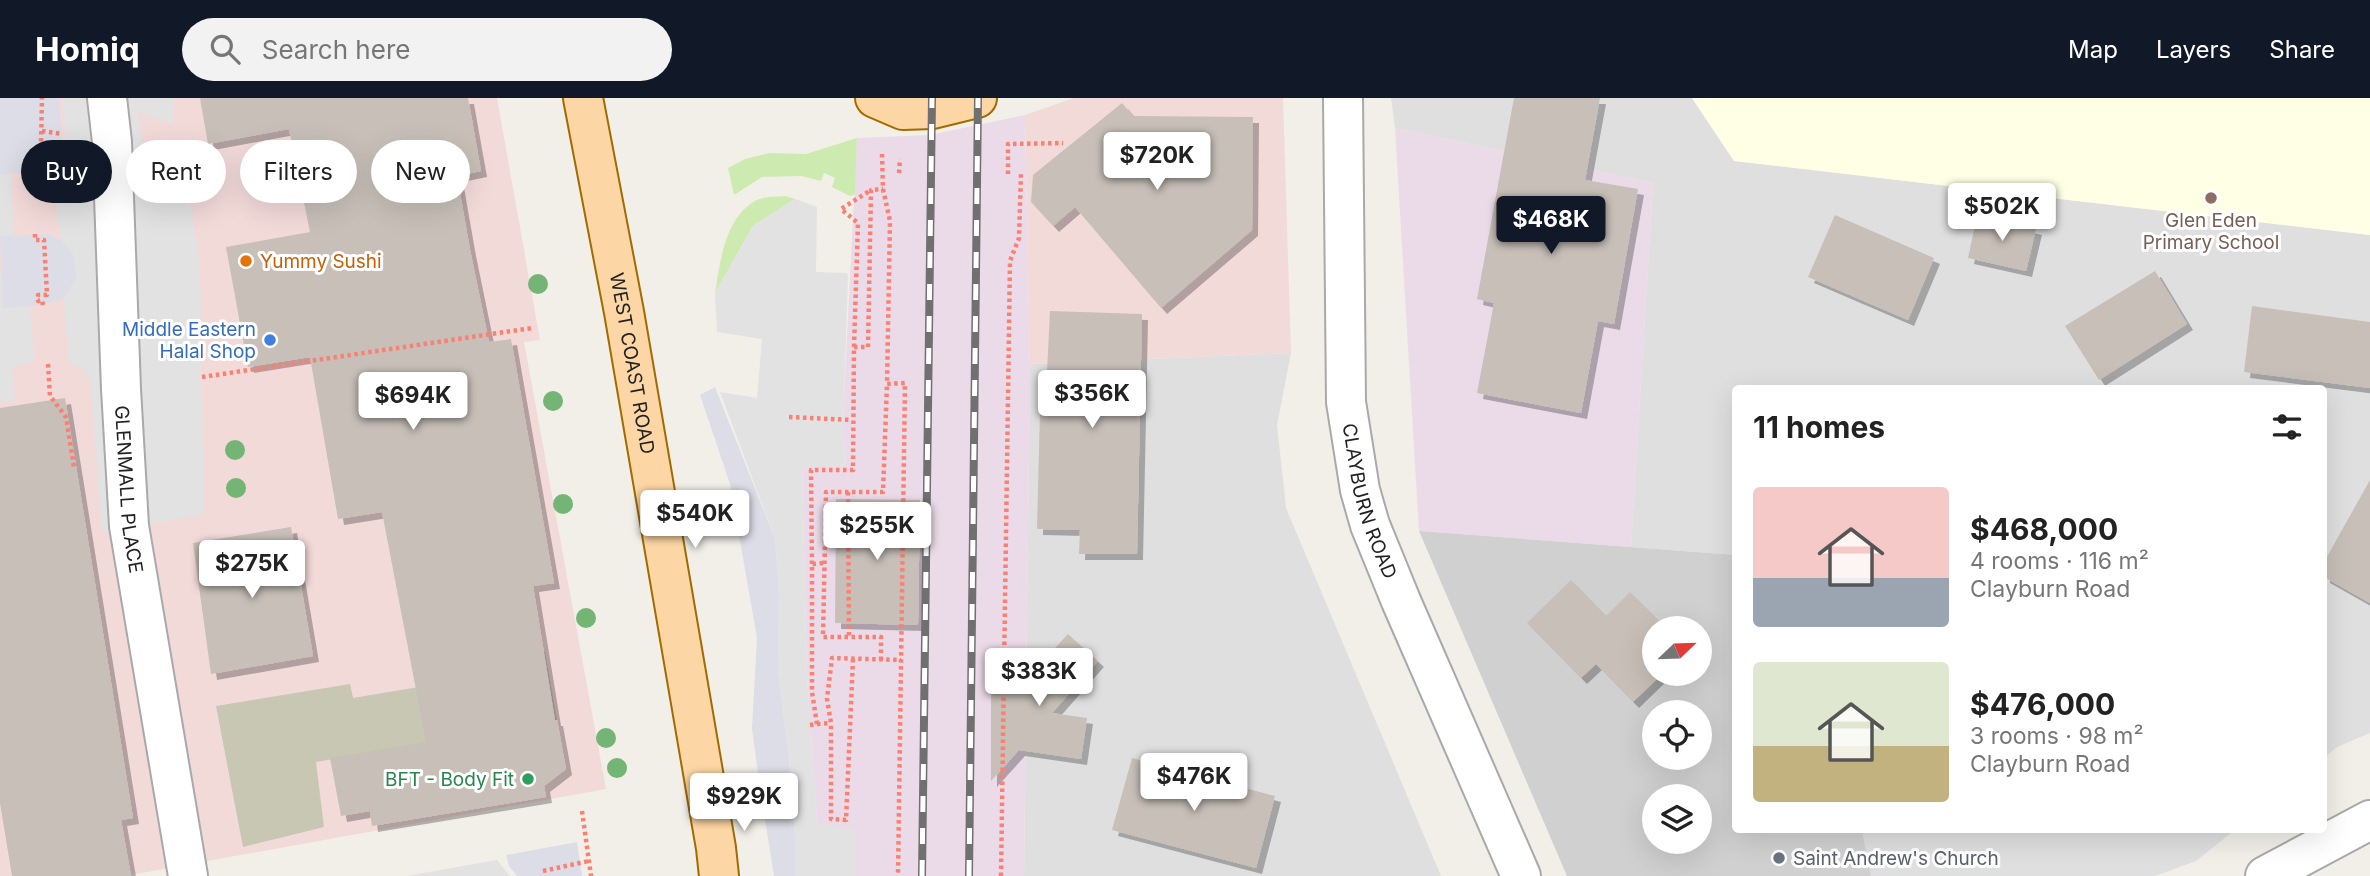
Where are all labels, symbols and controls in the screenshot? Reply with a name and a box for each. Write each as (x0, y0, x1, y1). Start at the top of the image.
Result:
search box (182, 18, 672, 81)
text: Homiq (35, 29, 140, 69)
icon: search (206, 30, 244, 68)
text: Search here (262, 34, 410, 65)
text: Map (2068, 35, 2118, 64)
text: Layers (2156, 35, 2231, 64)
text: Share (2269, 35, 2335, 64)
pin: $720K (1108, 132, 1206, 192)
chip: Buy (21, 140, 112, 203)
chip: Rent (126, 140, 226, 203)
chip: Filters (240, 140, 357, 203)
chip: New (371, 140, 470, 203)
text: $720K (1120, 141, 1194, 169)
pin: $502K (1953, 184, 2051, 243)
marker: Glen Eden Primary School (2203, 190, 2219, 206)
text: $502K (1964, 192, 2040, 220)
pin: $468K (1502, 197, 1600, 256)
text: $468K (1512, 205, 1590, 233)
place label: Glen Eden Primary School (2143, 209, 2279, 254)
place label: Yummy Sushi (260, 250, 382, 273)
marker: Yummy Sushi (238, 253, 254, 269)
street label: WEST COAST ROAD (605, 271, 660, 456)
place label: Middle Eastern Halal Shop (122, 318, 256, 363)
marker: Middle Eastern Halal Shop (262, 332, 278, 348)
pin: $356K (1043, 370, 1141, 430)
pin: $694K (364, 372, 462, 432)
text: $356K (1054, 379, 1130, 407)
text: $694K (374, 381, 452, 409)
street label: GLENMALL PLACE (110, 405, 148, 575)
icon: filters (2268, 408, 2306, 446)
text: 11 homes (1753, 409, 1885, 445)
street label: CLAYBURN ROAD (1338, 422, 1402, 582)
pin: $540K (646, 490, 744, 550)
text: $540K (656, 499, 734, 527)
pin: $255K (828, 503, 926, 562)
text: $255K (839, 511, 915, 539)
text: $468,000 (1970, 511, 2118, 547)
icon: home (1809, 515, 1893, 599)
pin: $275K (203, 540, 301, 600)
text: 4 rooms · 116 m² (1970, 547, 2149, 575)
text: $275K (215, 549, 289, 577)
text: Clayburn Road (1970, 575, 2130, 603)
north arrow (1642, 616, 1712, 686)
map controls (1642, 616, 1712, 854)
pin: $383K (990, 648, 1088, 708)
text: $383K (1001, 657, 1077, 685)
text: $476,000 (1970, 686, 2115, 722)
icon: home (1809, 690, 1893, 774)
button: locate (1642, 700, 1712, 770)
text: 3 rooms · 98 m² (1970, 722, 2144, 750)
text: Clayburn Road (1970, 750, 2130, 778)
pin: $476K (1145, 754, 1243, 813)
text: $476K (1156, 762, 1232, 790)
place label: BFT - Body Fit (385, 768, 514, 791)
marker: BFT - Body Fit (520, 771, 536, 787)
pin: $929K (695, 774, 793, 833)
text: $929K (706, 782, 782, 810)
button: layers (1642, 784, 1712, 854)
place label: Saint Andrew's Church (1793, 847, 1999, 870)
marker: Saint Andrew's Church (1771, 850, 1787, 866)

